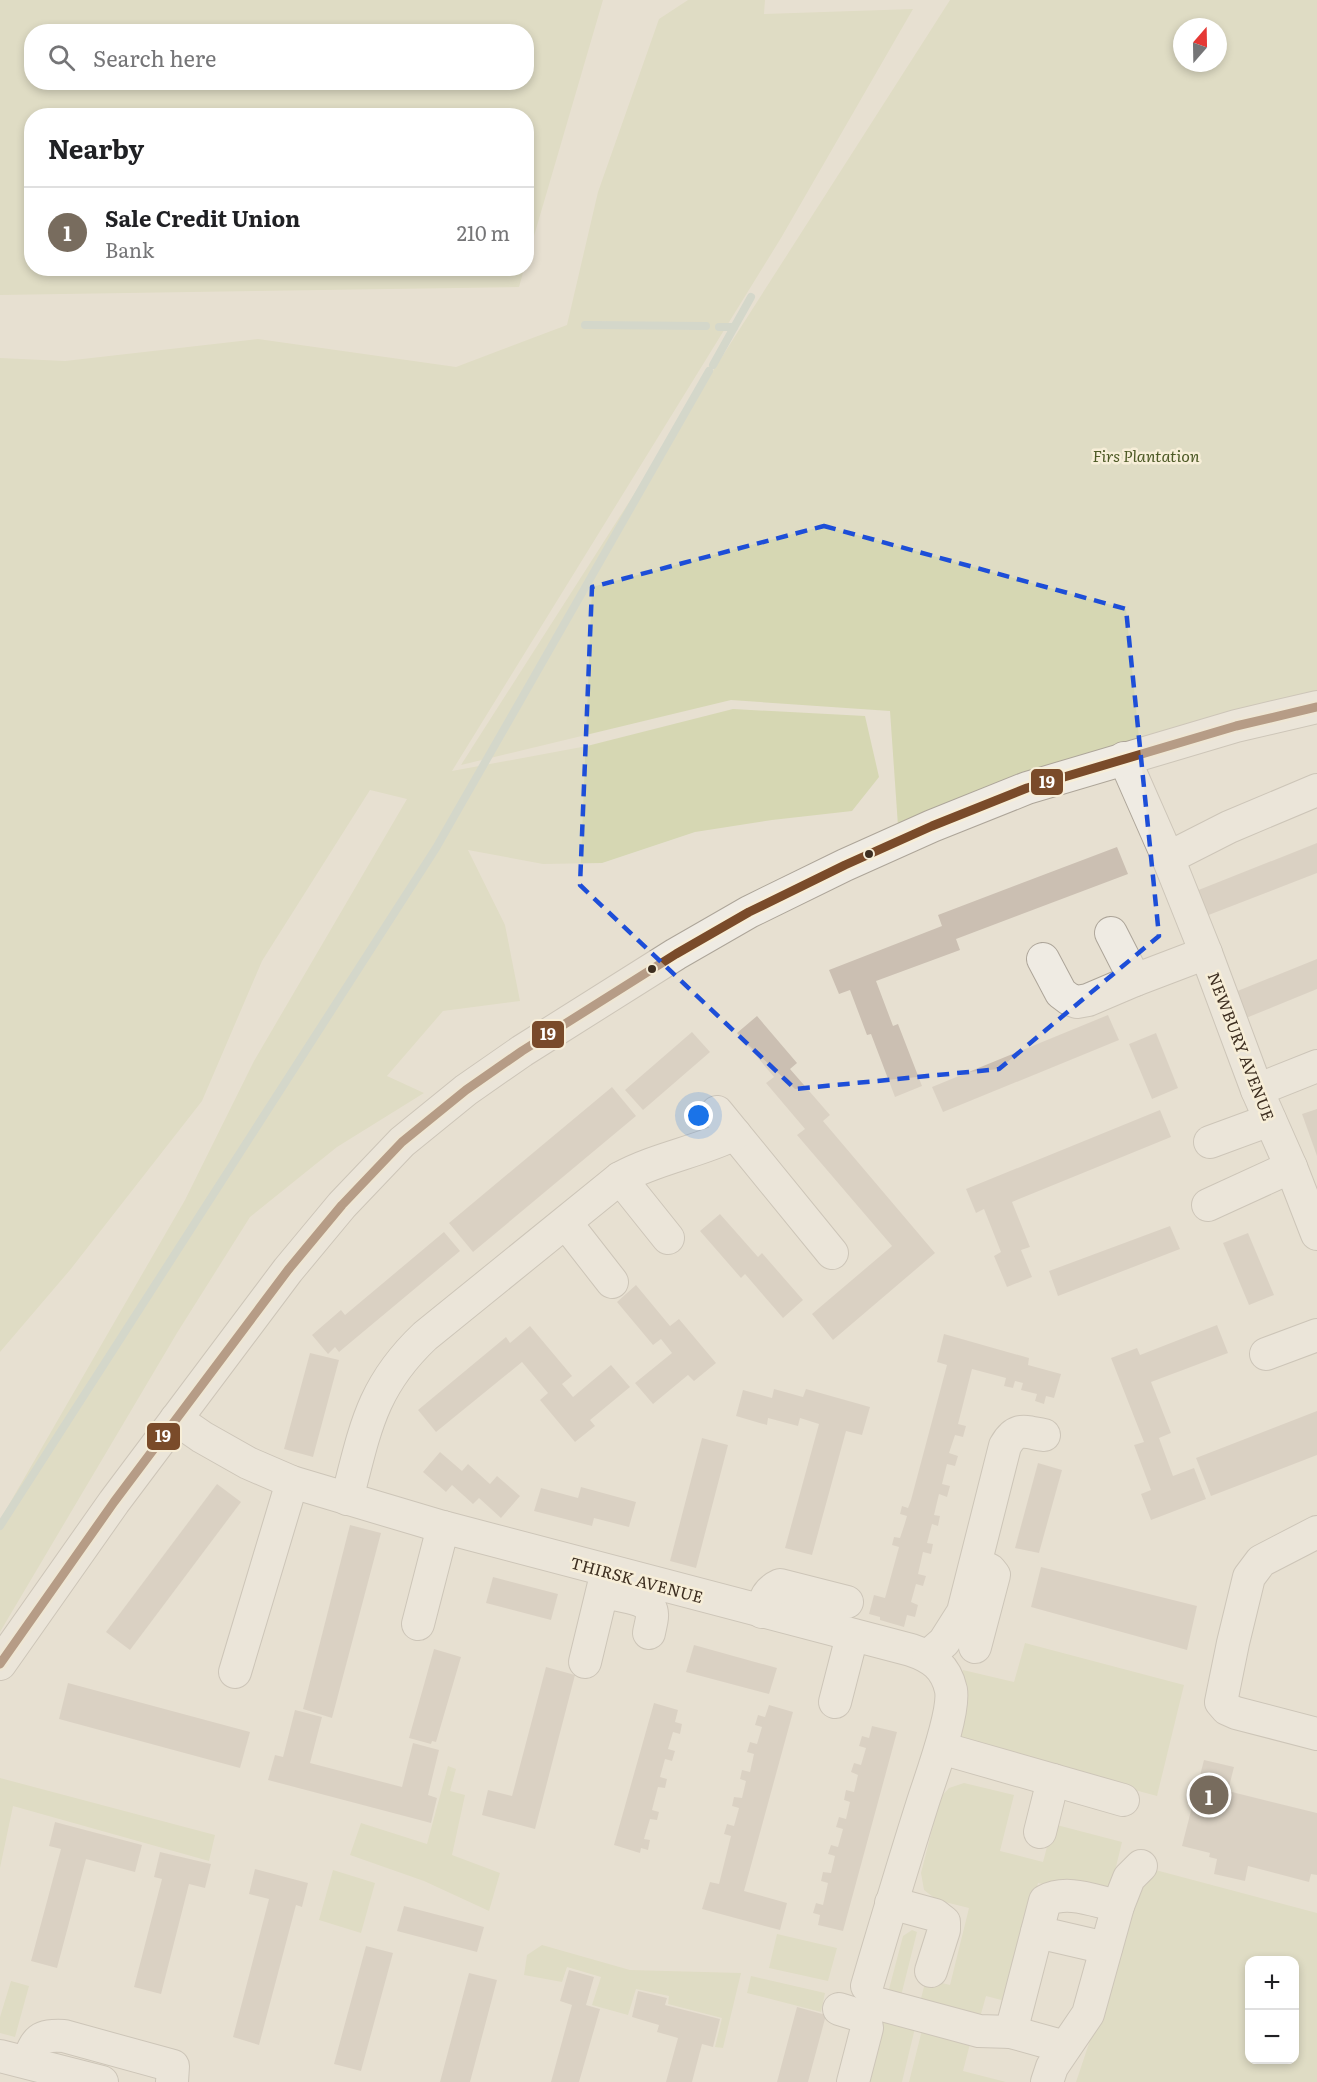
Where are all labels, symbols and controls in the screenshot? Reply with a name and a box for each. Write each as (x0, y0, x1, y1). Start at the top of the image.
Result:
north arrow (1173, 18, 1227, 72)
search box (24, 24, 534, 90)
icon: search (45, 41, 78, 74)
text: Search here (93, 41, 216, 74)
text: Nearby (48, 128, 144, 167)
text: Sale Credit Union (105, 201, 300, 234)
text: 1 (63, 217, 72, 247)
text: 210 m (457, 217, 510, 247)
text: Bank (105, 234, 154, 264)
park label: Firs Plantation (1093, 443, 1200, 467)
line badge: 19 (1030, 768, 1064, 796)
text: 19 (1039, 769, 1055, 793)
unlabelled marker (863, 848, 875, 860)
unlabelled marker (646, 963, 658, 975)
street label: NEWBURY AVENUE (1203, 968, 1281, 1124)
line badge: 19 (531, 1020, 565, 1049)
text: 19 (540, 1021, 556, 1045)
your location (684, 1101, 713, 1130)
line badge: 19 (146, 1422, 181, 1451)
text: 19 (155, 1423, 171, 1447)
street label: THIRSK AVENUE (568, 1550, 706, 1608)
pin: 1 (1190, 1772, 1228, 1818)
map controls (1245, 1956, 1299, 2064)
button: + (1245, 1956, 1299, 2010)
button: − (1245, 2010, 1299, 2064)

